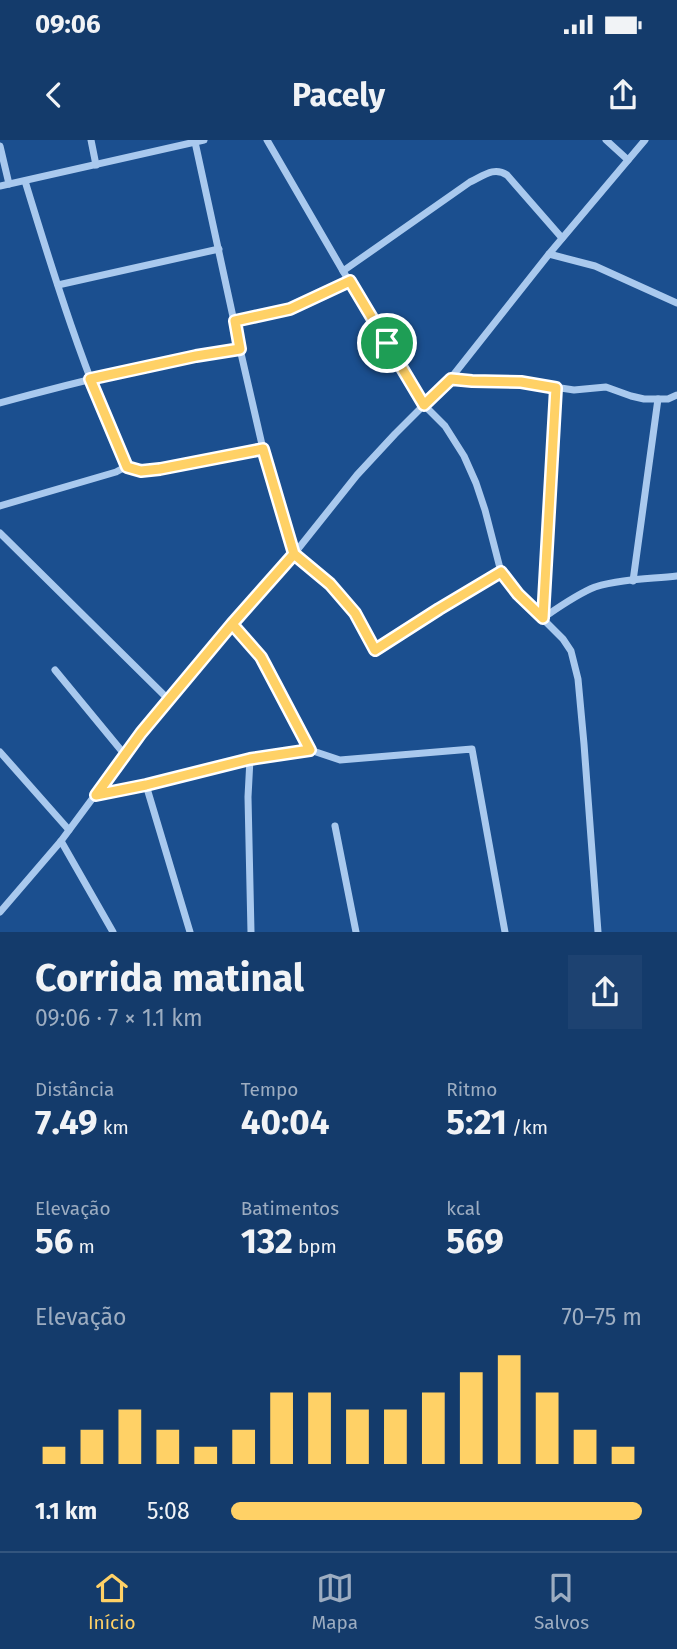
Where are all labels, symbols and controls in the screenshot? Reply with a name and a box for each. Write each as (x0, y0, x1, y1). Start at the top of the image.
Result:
text: 09:06 (35, 9, 101, 40)
icon: back (35, 76, 73, 114)
text: Pacely (292, 76, 385, 114)
icon: share (604, 76, 642, 114)
pin (357, 313, 417, 373)
icon: arrive (368, 324, 406, 362)
text: Corrida matinal (35, 955, 304, 1001)
button: share (568, 955, 642, 1029)
text: 09:06 · 7 × 1.1 km (35, 1004, 203, 1032)
text: Distância (35, 1078, 114, 1101)
text: Tempo (241, 1078, 298, 1101)
text: Ritmo (446, 1078, 497, 1101)
text: 7.49 (35, 1101, 98, 1143)
text: 40:04 (241, 1101, 330, 1143)
text: 5:21 (446, 1101, 507, 1143)
text: km (98, 1116, 129, 1139)
text: /km (507, 1116, 548, 1139)
text: Elevação (35, 1197, 111, 1220)
text: Batimentos (241, 1197, 339, 1220)
text: kcal (446, 1197, 481, 1220)
text: 56 (35, 1220, 74, 1262)
text: 132 (241, 1220, 293, 1262)
text: 569 (446, 1220, 504, 1262)
text: m (74, 1235, 95, 1258)
text: bpm (293, 1235, 337, 1258)
text: Elevação (35, 1303, 126, 1331)
text: 70–75 m (561, 1303, 642, 1331)
text: 1.1 km (35, 1497, 97, 1525)
text: 5:08 (147, 1497, 190, 1525)
tab: Início (88, 1569, 136, 1634)
tab: Mapa (311, 1569, 358, 1634)
tab: Salvos (534, 1569, 589, 1634)

